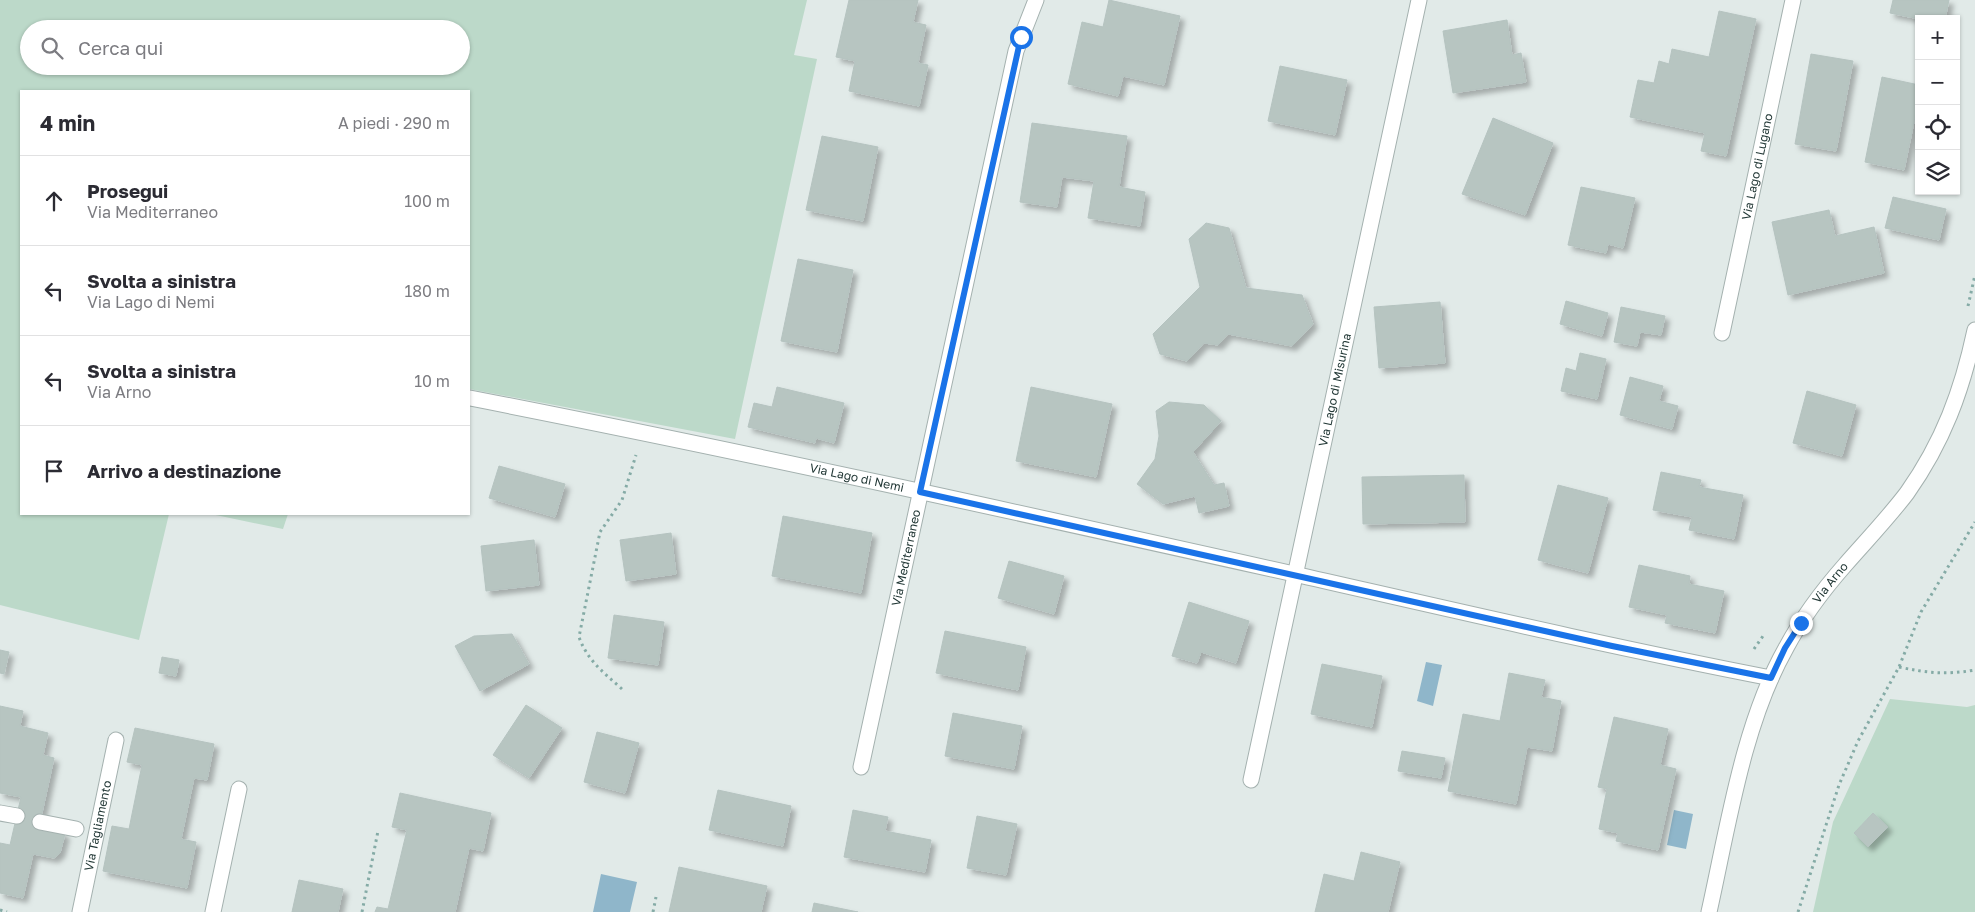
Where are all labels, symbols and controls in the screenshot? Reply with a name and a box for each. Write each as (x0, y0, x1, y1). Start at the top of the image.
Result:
map controls (1915, 15, 1960, 195)
button: + (1915, 15, 1960, 60)
search box (20, 20, 470, 75)
route start (1010, 26, 1033, 49)
icon: search (38, 34, 66, 62)
text: Cerca qui (78, 36, 163, 59)
button: − (1915, 60, 1960, 105)
button: locate (1915, 105, 1960, 150)
text: 4 min (40, 110, 95, 136)
street label: Via Lago di Lugano (1738, 112, 1776, 221)
text: A piedi · 290 m (338, 113, 450, 133)
button: layers (1915, 150, 1960, 195)
text: Prosegui (87, 179, 168, 202)
icon: ahead (40, 187, 68, 215)
text: 100 m (404, 191, 450, 211)
text: Via Mediterraneo (87, 202, 218, 222)
text: Svolta a sinistra (87, 269, 236, 292)
icon: left (40, 277, 68, 305)
text: 180 m (404, 281, 450, 301)
text: Via Lago di Nemi (87, 292, 215, 312)
street label: Via Lago di Misurina (1315, 332, 1354, 448)
text: Svolta a sinistra (87, 359, 236, 382)
icon: left (40, 367, 68, 395)
text: 10 m (414, 371, 450, 391)
text: Via Arno (87, 382, 151, 402)
icon: arrive (40, 457, 68, 485)
text: Arrivo a destinazione (87, 459, 281, 482)
street label: Via Lago di Nemi (808, 460, 905, 495)
street label: Via Mediterraneo (888, 508, 924, 607)
street label: Via Arno (1809, 559, 1851, 606)
route end (1790, 612, 1813, 635)
street label: Via Tagliamento (81, 779, 114, 872)

